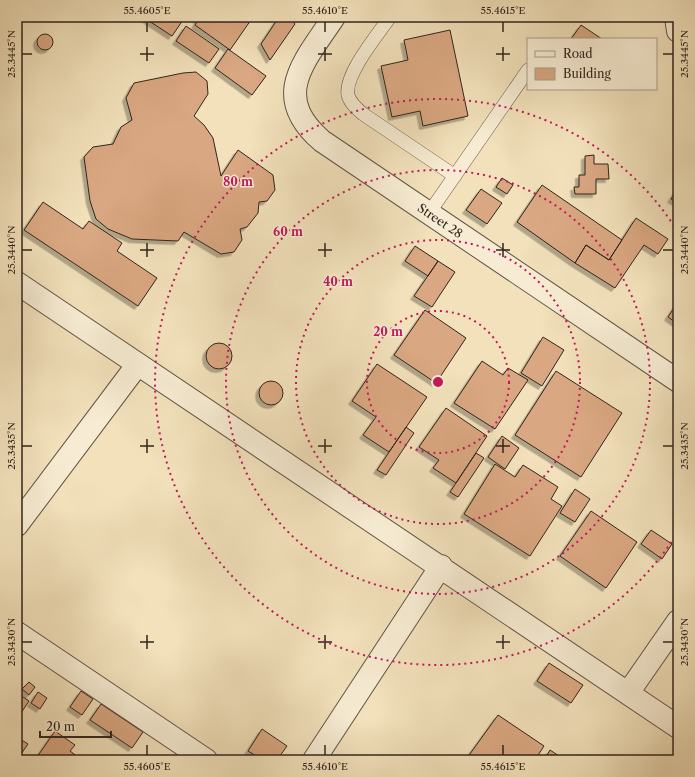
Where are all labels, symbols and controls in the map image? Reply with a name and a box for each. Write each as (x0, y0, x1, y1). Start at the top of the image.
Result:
text: 55.4605°E (123, 4, 171, 17)
text: 55.4610°E (302, 4, 348, 17)
text: 55.4615°E (481, 4, 526, 17)
text: 25.3445°N (5, 30, 18, 78)
text: 25.3445°N (678, 30, 691, 78)
legend (527, 38, 657, 90)
text: Road (563, 46, 593, 61)
text: Building (563, 66, 611, 81)
text: 80 m (223, 174, 253, 189)
street label: Street 28 (415, 200, 466, 241)
text: 60 m (273, 224, 303, 239)
text: 25.3440°N (5, 226, 18, 274)
text: 25.3440°N (678, 226, 691, 274)
text: 40 m (323, 274, 353, 289)
text: 20 m (373, 324, 403, 339)
centre of rings (431, 375, 445, 389)
text: 25.3435°N (5, 422, 18, 470)
text: 25.3435°N (678, 422, 691, 470)
text: 25.3430°N (5, 618, 18, 666)
text: 25.3430°N (678, 618, 691, 666)
scale bar (40, 713, 111, 739)
text: 20 m (46, 719, 75, 734)
text: 55.4605°E (123, 760, 171, 773)
text: 55.4610°E (302, 760, 348, 773)
text: 55.4615°E (481, 760, 526, 773)

